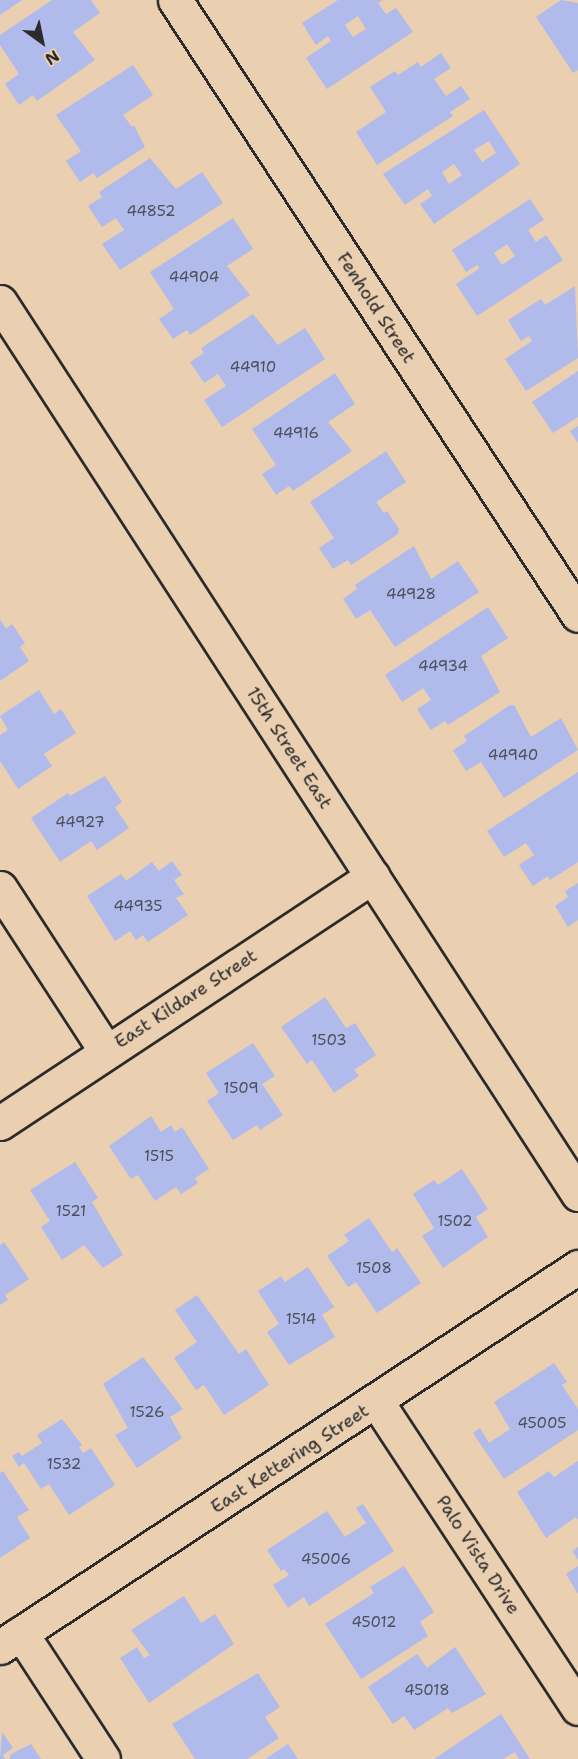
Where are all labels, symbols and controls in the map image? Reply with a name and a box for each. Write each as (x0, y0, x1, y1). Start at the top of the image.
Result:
north arrow (12, 12, 72, 72)
text: N (41, 45, 63, 70)
house number: 44852 (126, 203, 176, 221)
street label: Fenhold Street (332, 249, 420, 367)
house number: 44904 (169, 269, 219, 287)
house number: 44910 (230, 359, 276, 377)
house number: 44916 (273, 425, 319, 443)
house number: 44928 (386, 586, 436, 604)
house number: 44934 (418, 658, 468, 676)
street label: 15th Street East (242, 683, 336, 813)
house number: 44940 (488, 747, 538, 765)
house number: 44927 (55, 814, 105, 832)
house number: 44935 (114, 898, 162, 916)
street label: East Kildare Street (111, 945, 261, 1053)
house number: 1503 (311, 1032, 347, 1050)
house number: 1509 (223, 1080, 259, 1098)
house number: 1515 (144, 1148, 174, 1166)
house number: 1521 (56, 1203, 86, 1221)
house number: 1502 (437, 1213, 473, 1231)
house number: 1508 (356, 1260, 392, 1278)
house number: 1514 (286, 1311, 316, 1329)
street label: East Kettering Street (207, 1400, 373, 1518)
house number: 1526 (130, 1404, 164, 1422)
house number: 45005 (518, 1415, 566, 1433)
house number: 1532 (47, 1456, 81, 1474)
street label: Palo Vista Drive (432, 1492, 524, 1618)
house number: 45006 (301, 1551, 351, 1569)
house number: 45012 (351, 1614, 397, 1632)
house number: 45018 (404, 1682, 450, 1700)

